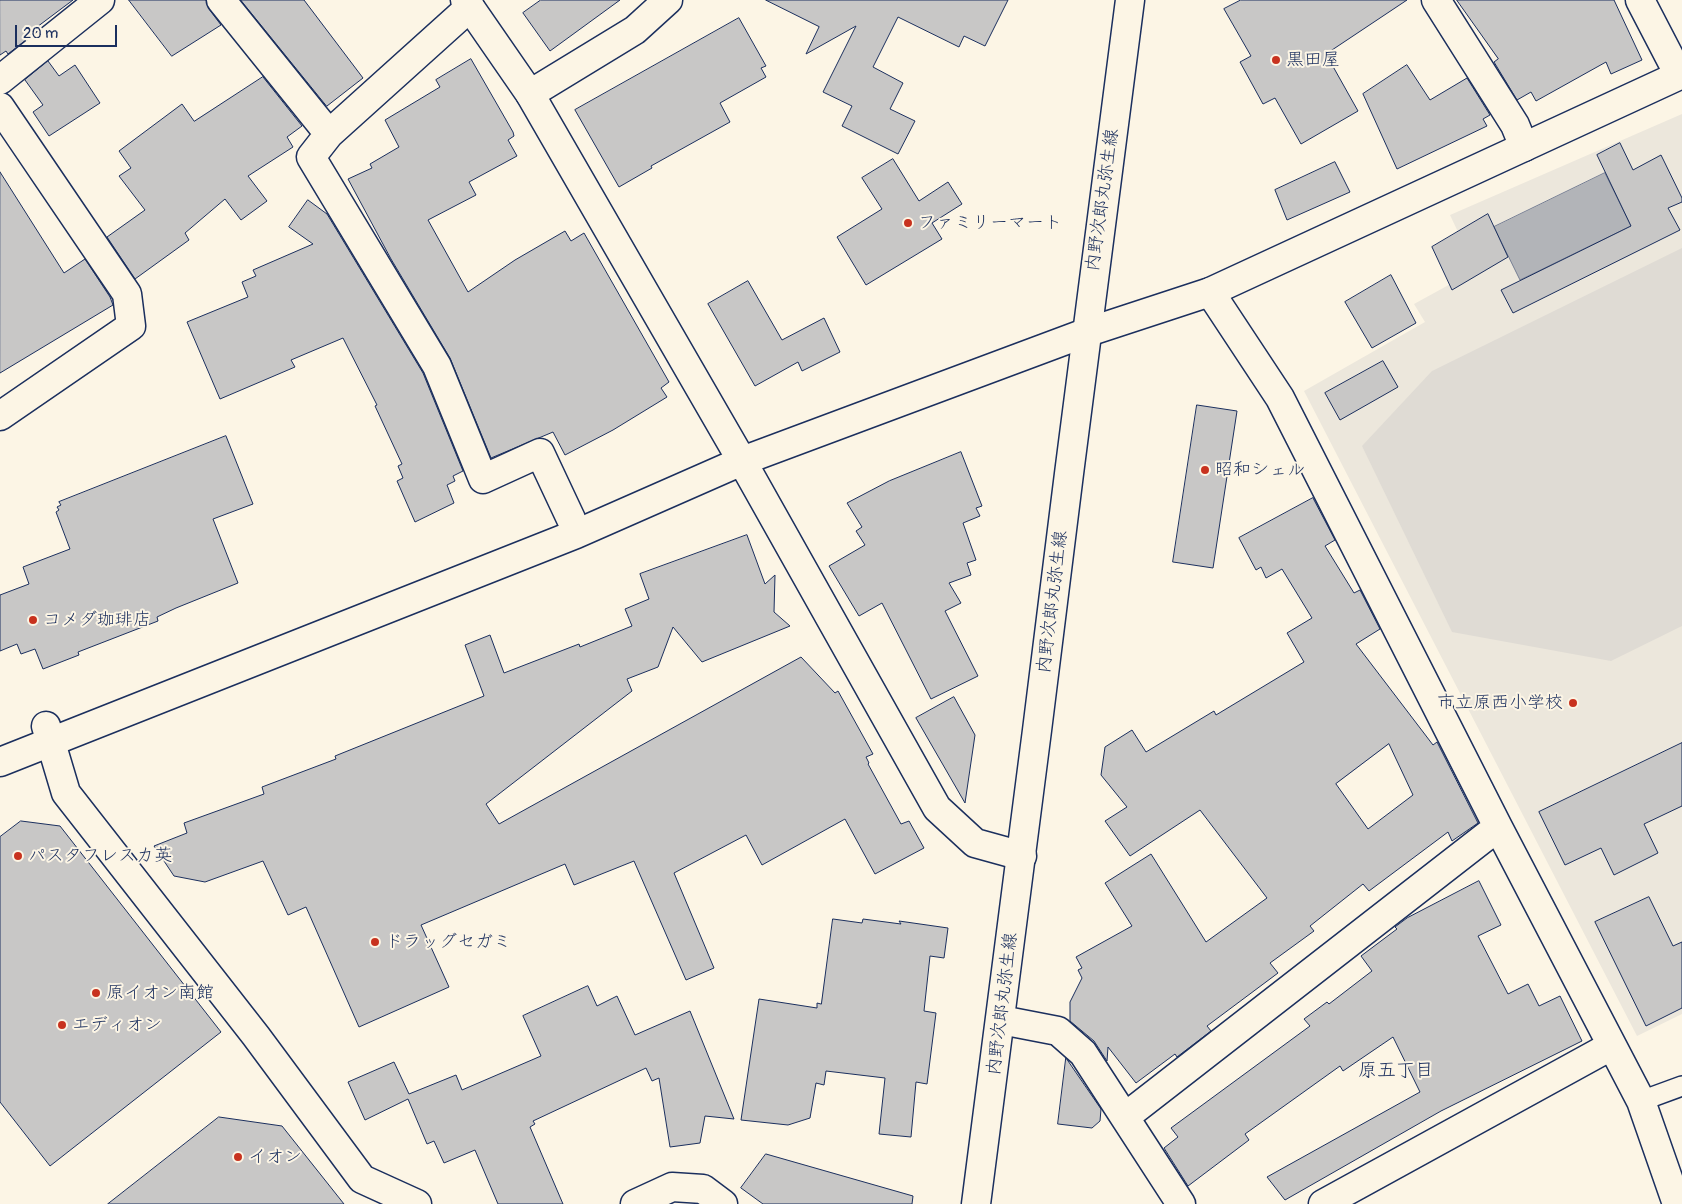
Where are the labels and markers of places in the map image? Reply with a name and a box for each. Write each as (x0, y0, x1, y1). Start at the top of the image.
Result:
place label: 黒田屋 (1286, 49, 1340, 71)
marker: 黒田屋 (1270, 54, 1282, 66)
place label: ファミリーマート (918, 212, 1062, 234)
marker: ファミリーマート (902, 217, 914, 229)
place label: 昭和シェル (1215, 459, 1305, 481)
marker: 昭和シェル (1199, 464, 1211, 476)
place label: コメダ珈琲店 (43, 609, 151, 631)
marker: コメダ珈琲店 (27, 614, 39, 626)
place label: 市立原西小学校 (1437, 692, 1563, 714)
marker: 市立原西小学校 (1567, 697, 1579, 709)
place label: パスタフレスカ英 (28, 845, 172, 867)
marker: パスタフレスカ英 (12, 850, 24, 862)
place label: ドラッグセガミ (385, 931, 511, 953)
marker: ドラッグセガミ (369, 936, 381, 948)
place label: 原イオン南館 (106, 982, 214, 1004)
marker: 原イオン南館 (90, 987, 102, 999)
place label: エディオン (72, 1014, 162, 1036)
marker: エディオン (56, 1019, 68, 1031)
place label: イオン (248, 1146, 302, 1168)
marker: イオン (232, 1151, 244, 1163)

